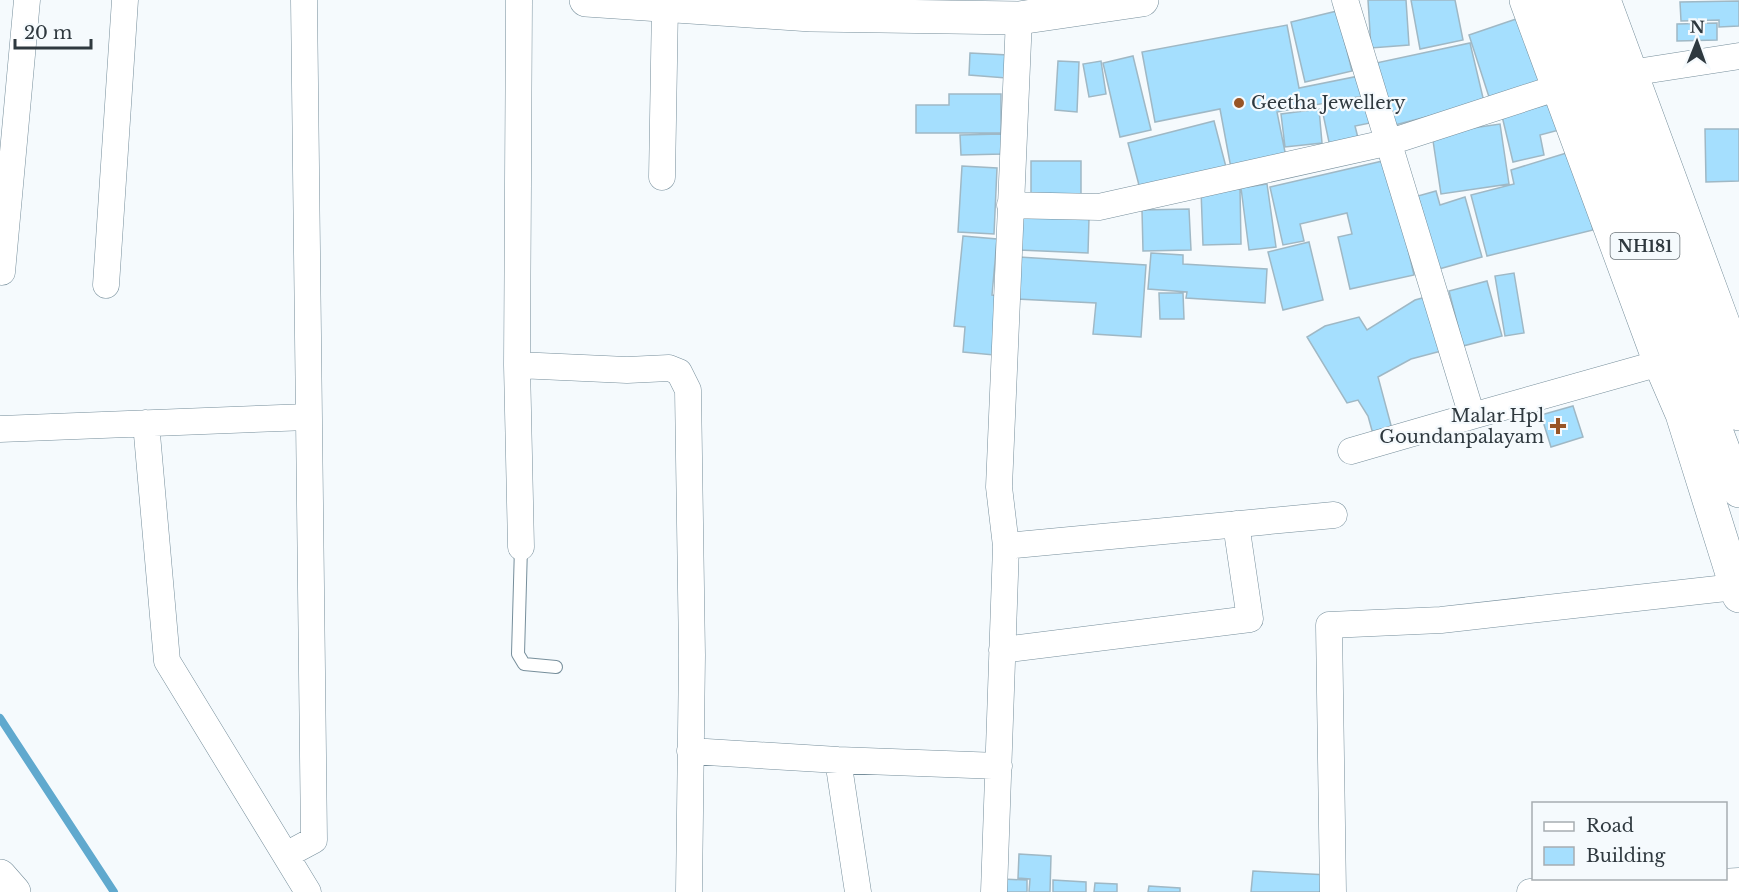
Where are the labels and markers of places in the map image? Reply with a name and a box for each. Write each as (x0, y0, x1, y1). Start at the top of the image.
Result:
place label: Geetha Jewellery (1251, 92, 1406, 114)
marker: Geetha Jewellery (1232, 96, 1246, 110)
place label: Malar Hpl Goundanpalayam (1379, 405, 1544, 448)
marker: Malar Hpl Goundanpalayam (1549, 417, 1567, 435)

